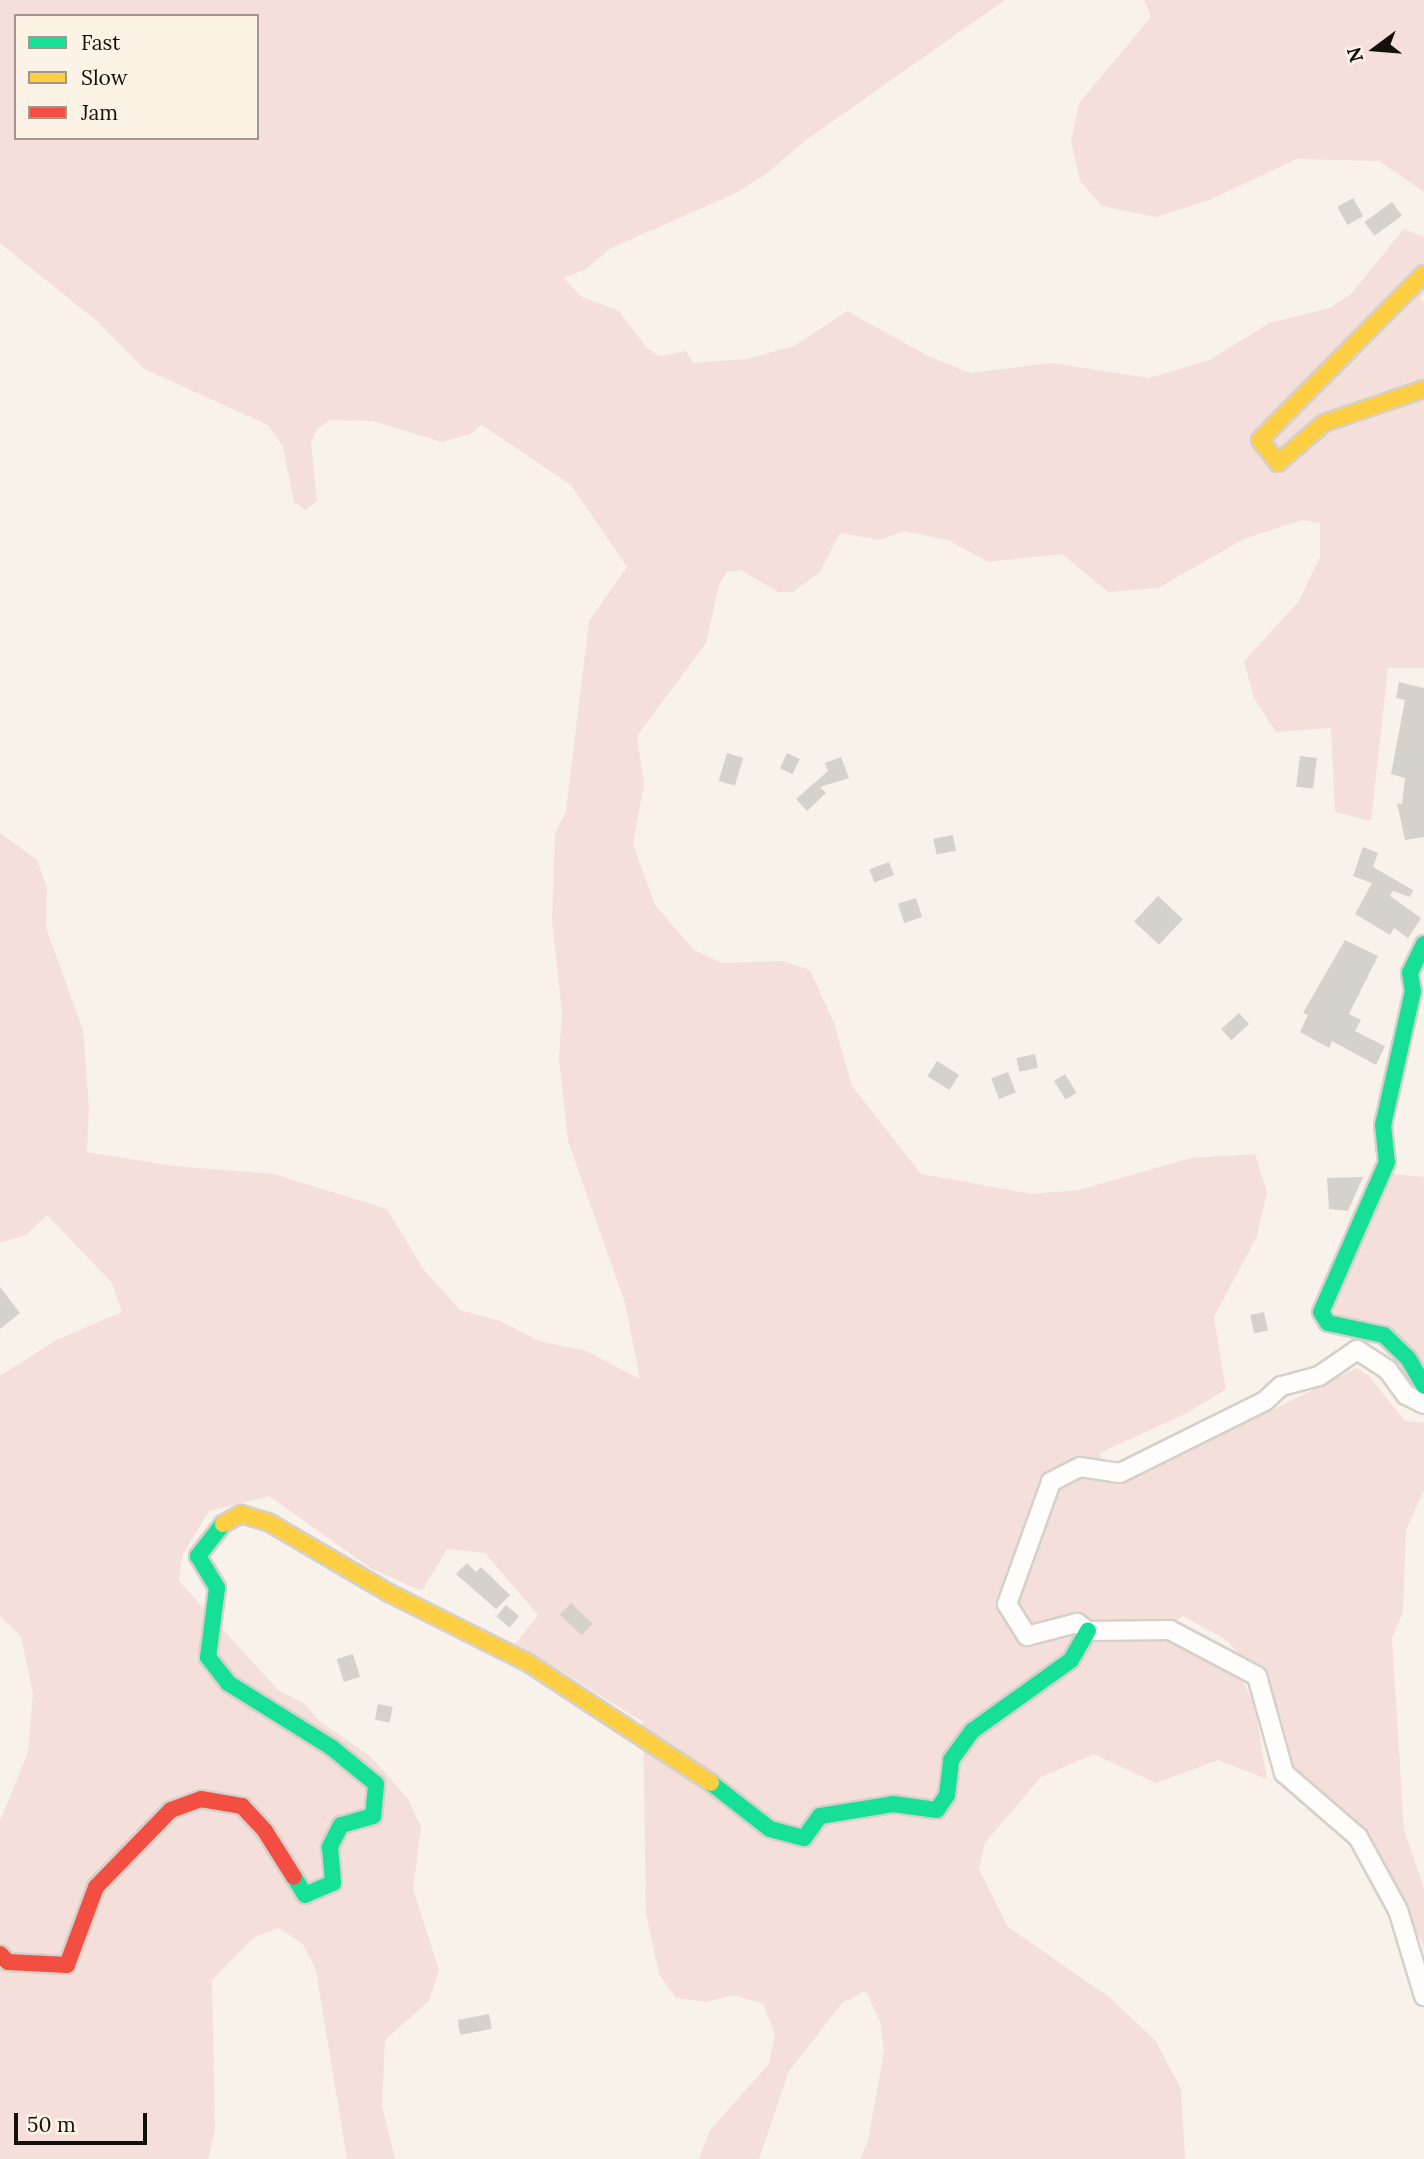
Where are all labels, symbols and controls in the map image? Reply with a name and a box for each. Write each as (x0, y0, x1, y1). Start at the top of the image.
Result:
legend (14, 14, 259, 140)
north arrow (1340, 14, 1410, 84)
text: Fast (81, 29, 120, 56)
text: N (1341, 44, 1368, 65)
text: Slow (81, 64, 128, 91)
text: Jam (81, 99, 118, 126)
scale bar (18, 2100, 150, 2144)
text: 50 m (27, 2111, 76, 2138)

